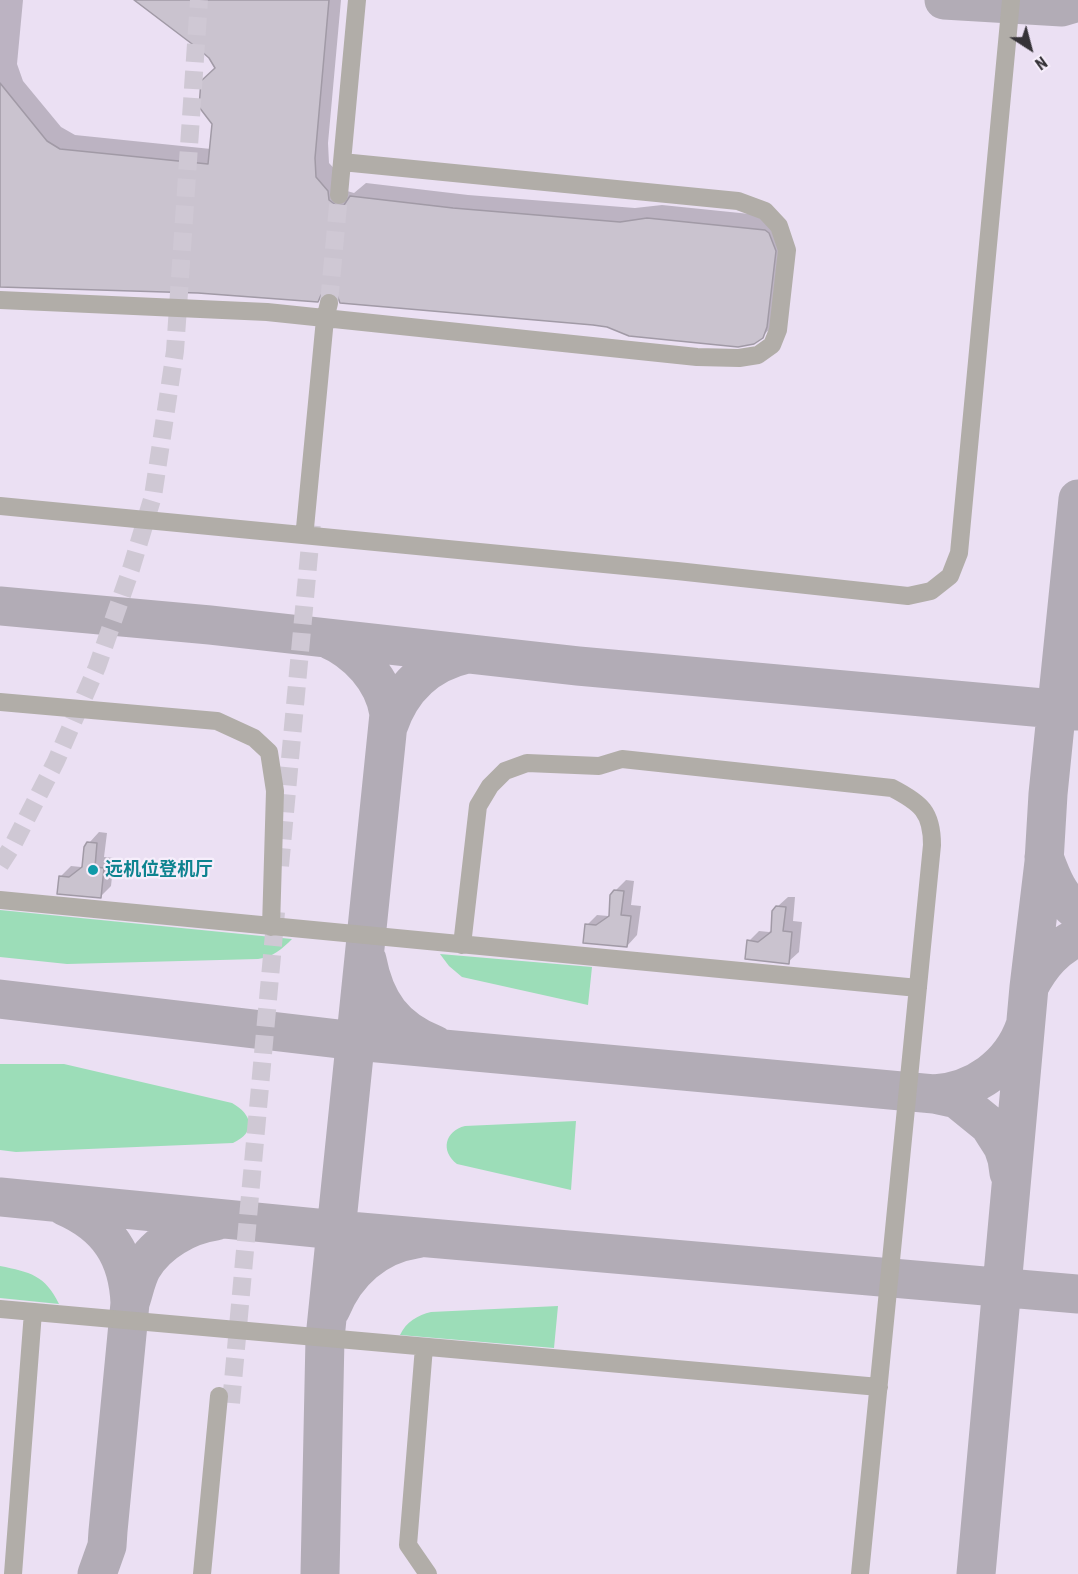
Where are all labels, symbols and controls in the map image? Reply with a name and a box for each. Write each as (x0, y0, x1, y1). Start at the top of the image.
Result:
north arrow (1000, 18, 1060, 78)
text: N (1031, 52, 1050, 74)
place label: 远机位登机厅 (105, 859, 213, 881)
marker: 远机位登机厅 (86, 863, 100, 877)

